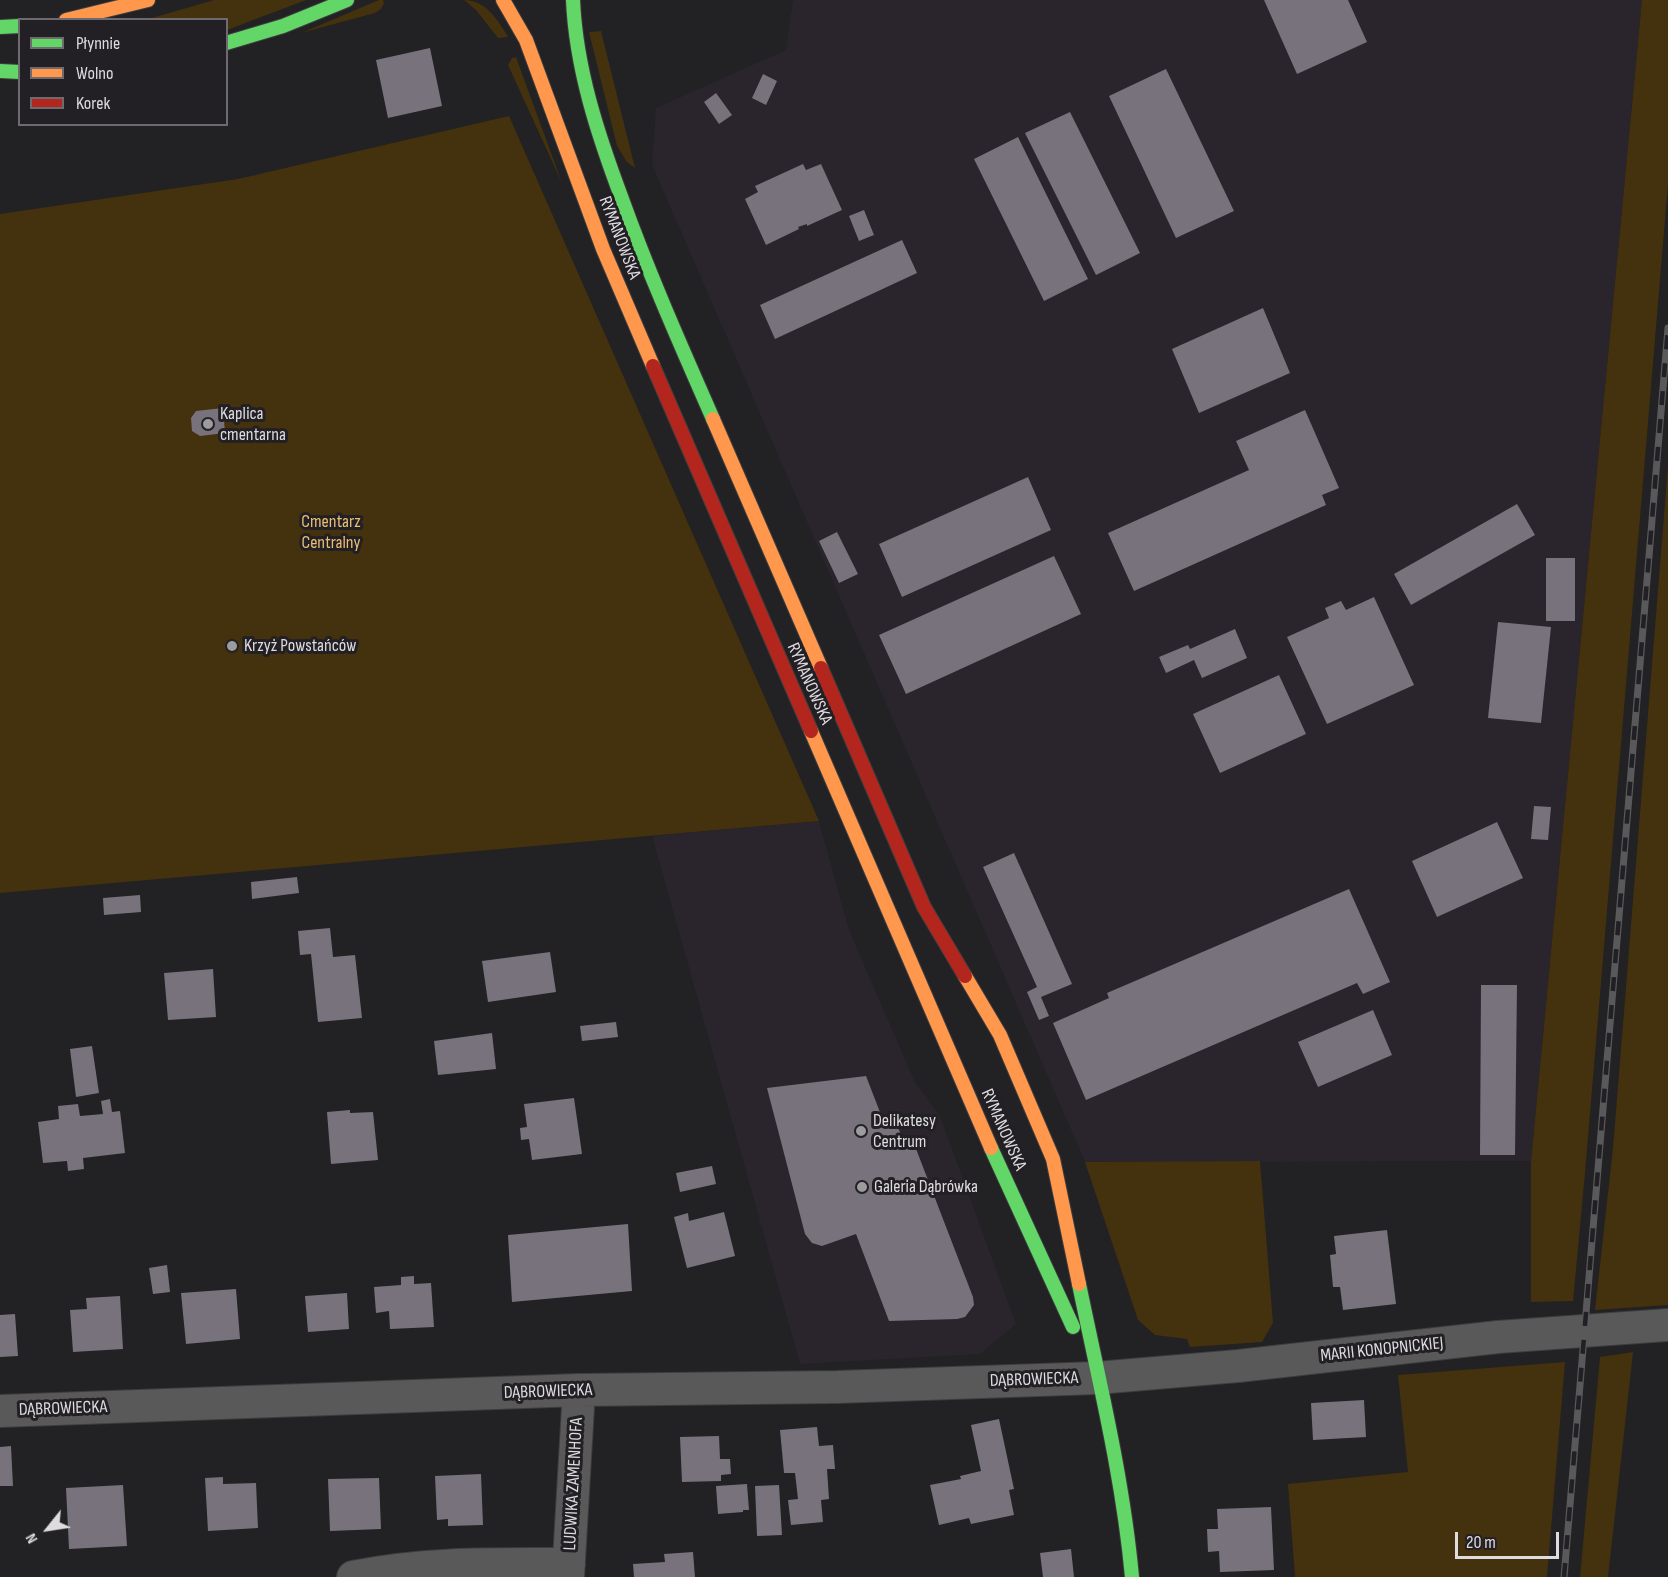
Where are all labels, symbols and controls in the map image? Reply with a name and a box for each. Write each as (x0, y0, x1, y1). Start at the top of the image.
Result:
legend (18, 18, 228, 126)
text: Płynnie (76, 33, 120, 54)
text: Wolno (76, 63, 113, 84)
text: Korek (76, 93, 110, 114)
street label: RYMANOWSKA (593, 193, 645, 283)
place label: Kaplica cmentarna (220, 403, 286, 446)
marker: Kaplica cmentarna (201, 417, 215, 431)
park label: Cmentarz Centralny (301, 511, 361, 554)
place label: Krzyż Powstańców (244, 635, 356, 657)
marker: Krzyż Powstańców (225, 639, 239, 653)
street label: RYMANOWSKA (781, 640, 837, 728)
street label: RYMANOWSKA (975, 1086, 1031, 1174)
place label: Delikatesy Centrum (873, 1110, 936, 1152)
marker: Delikatesy Centrum (854, 1124, 868, 1138)
place label: Galeria Dąbrówka (874, 1176, 978, 1198)
marker: Galeria Dąbrówka (855, 1180, 869, 1194)
street label: MARII KONOPNICKIEJ (1319, 1333, 1445, 1367)
street label: DĄBROWIECKA (989, 1368, 1079, 1392)
street label: DĄBROWIECKA (503, 1380, 593, 1404)
street label: DĄBROWIECKA (18, 1397, 108, 1421)
street label: LUDWIKA ZAMENHOFA (560, 1417, 588, 1551)
north arrow (18, 1499, 78, 1559)
scale bar (1458, 1520, 1562, 1558)
text: N (22, 1530, 42, 1547)
text: 20 m (1466, 1532, 1496, 1553)

